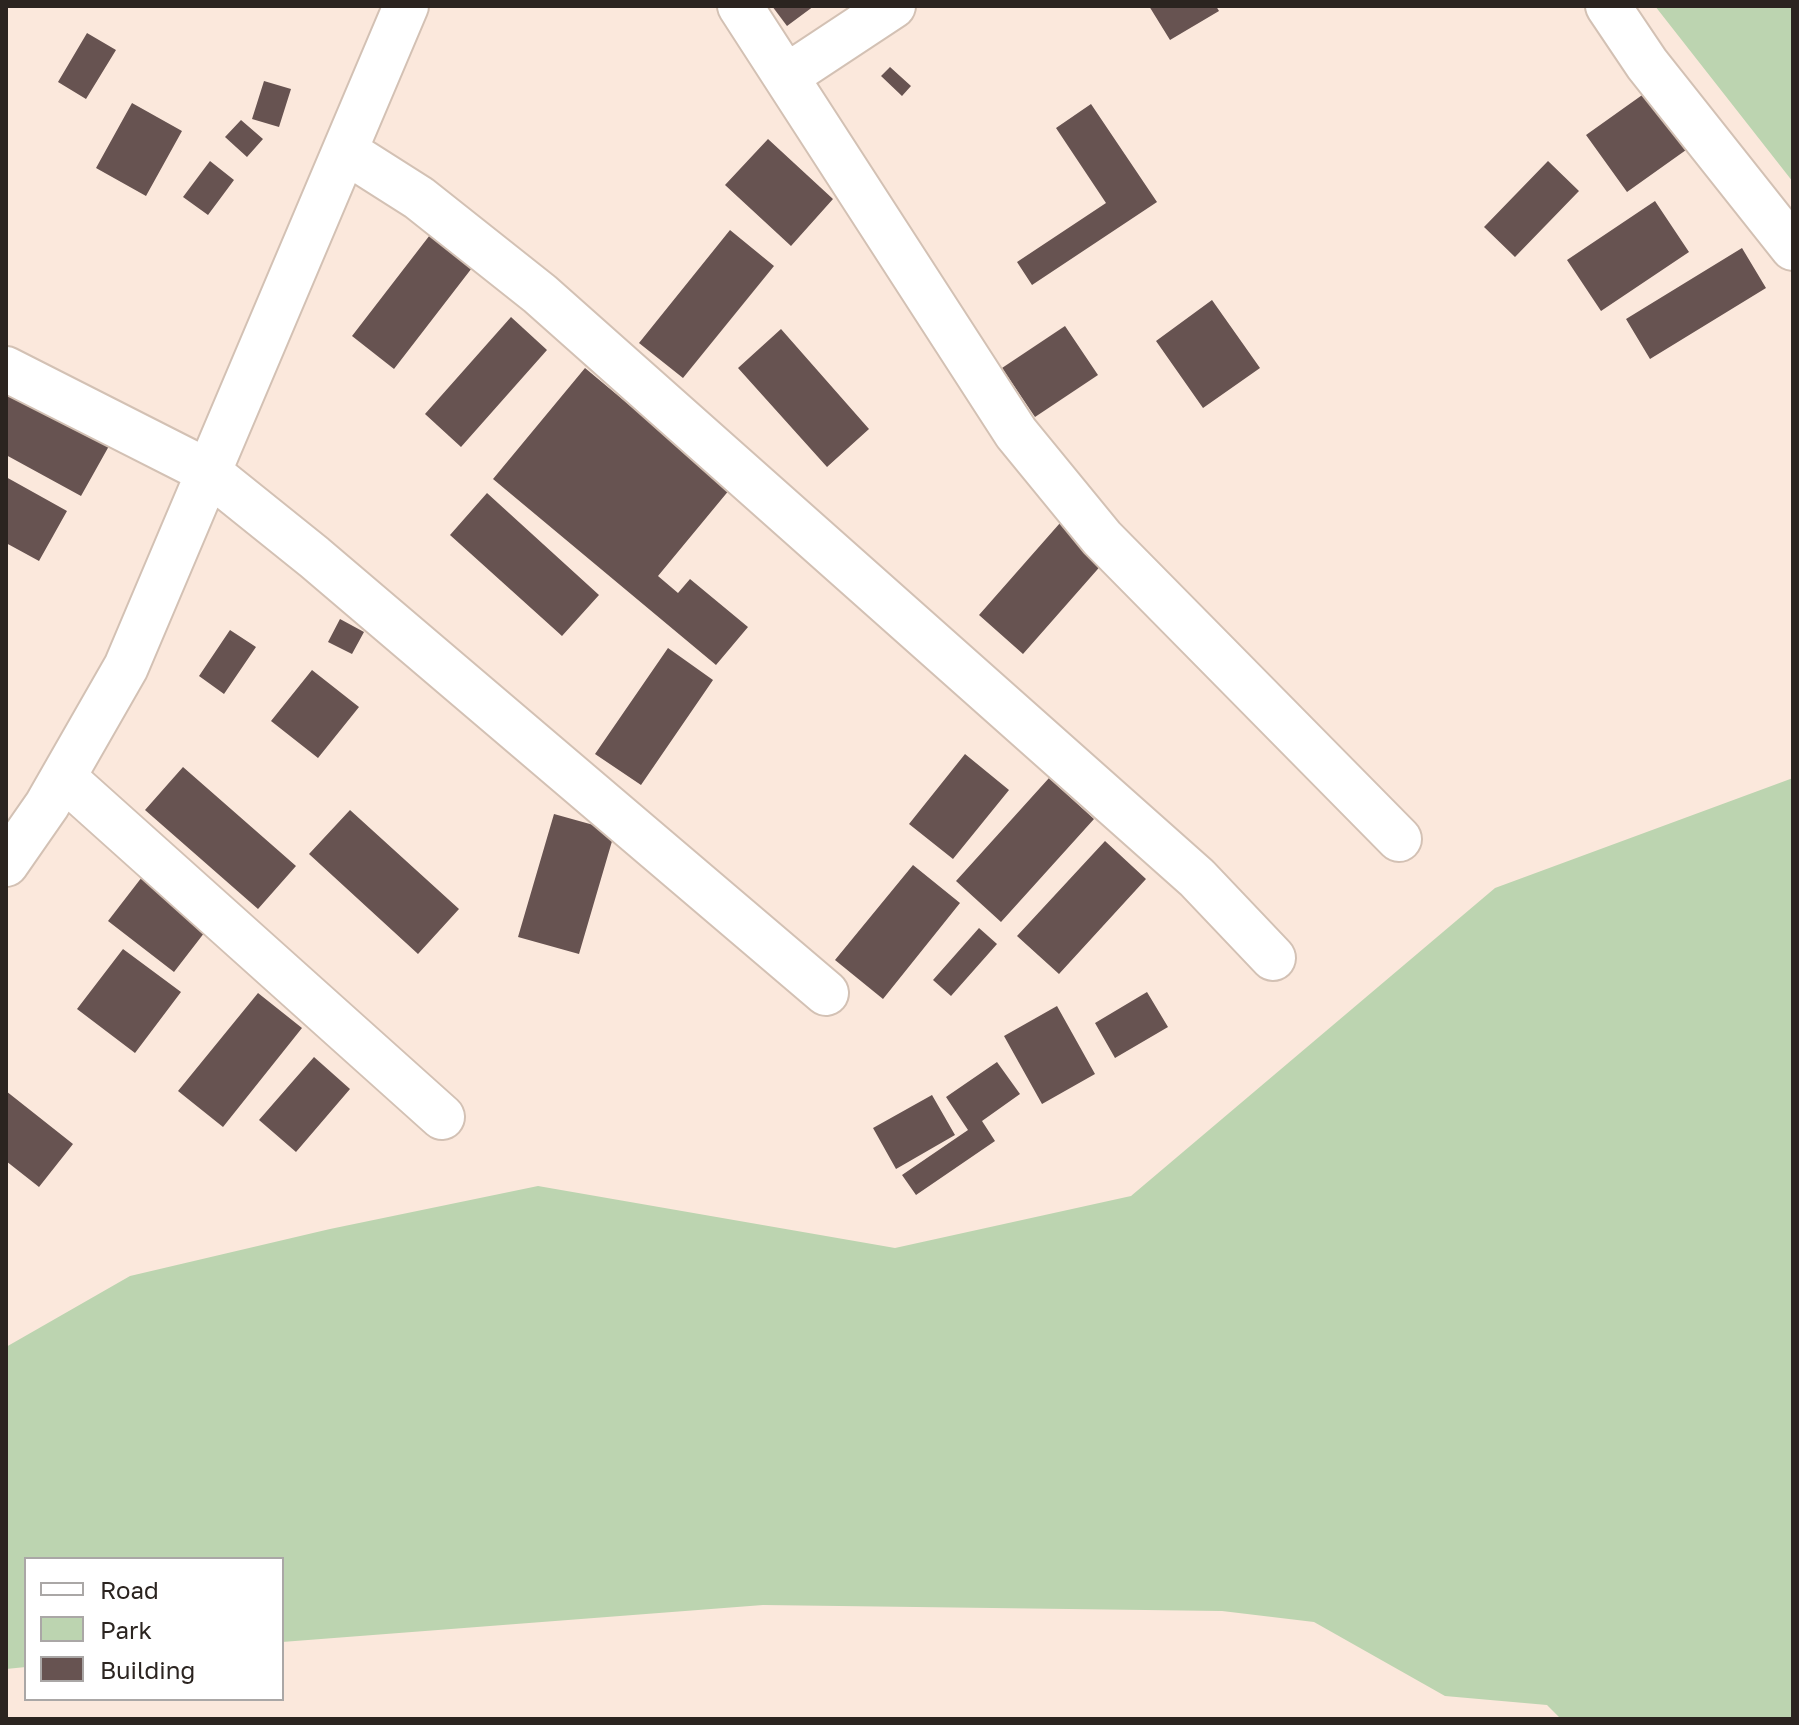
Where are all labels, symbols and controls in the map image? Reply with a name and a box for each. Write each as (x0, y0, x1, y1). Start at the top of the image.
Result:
legend (24, 1557, 284, 1701)
text: Road (100, 1575, 159, 1604)
text: Park (100, 1615, 152, 1644)
text: Building (100, 1655, 195, 1684)

